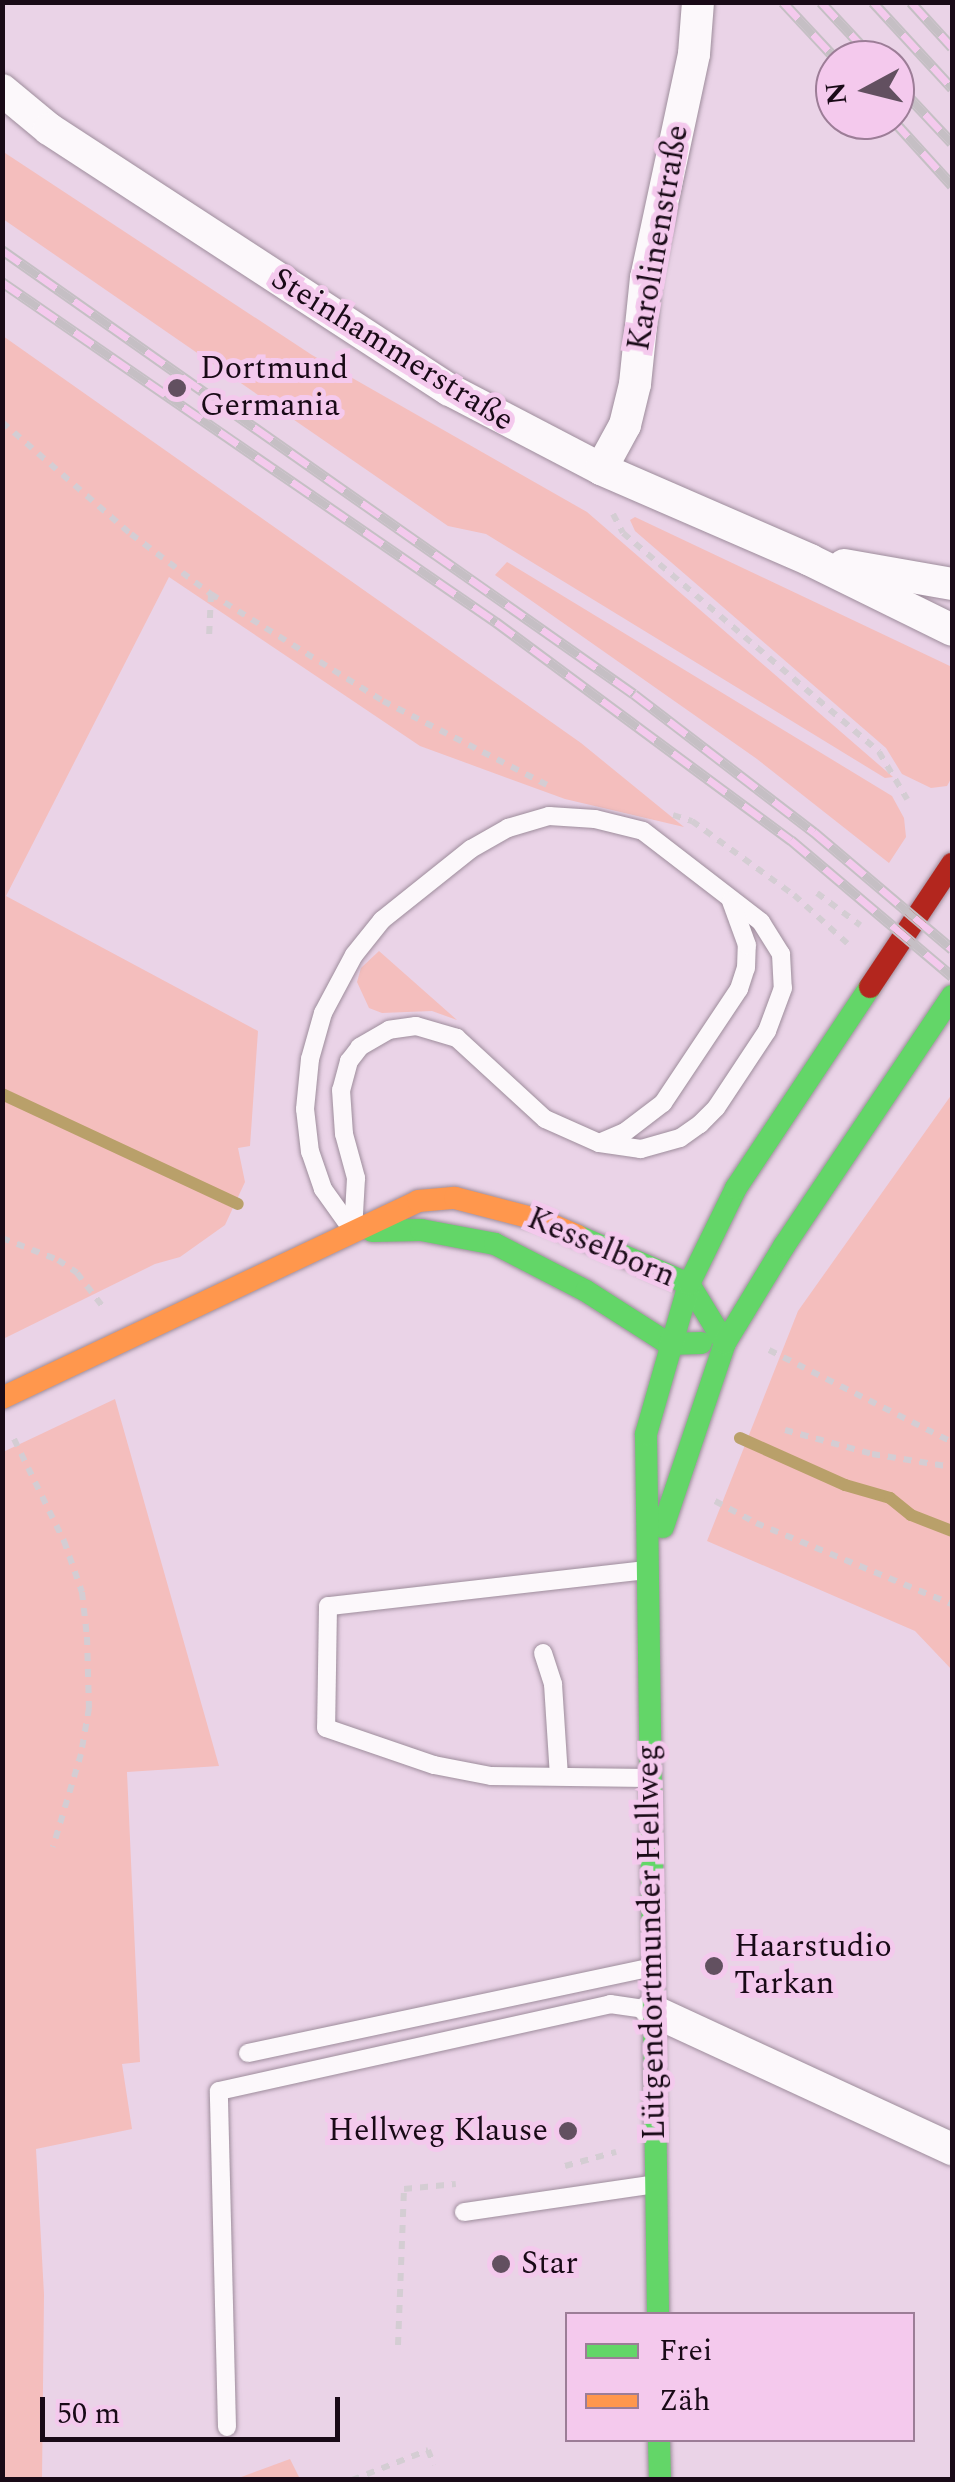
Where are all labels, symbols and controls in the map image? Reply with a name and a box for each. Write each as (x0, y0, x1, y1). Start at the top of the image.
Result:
north arrow (815, 40, 915, 140)
text: N (814, 80, 859, 107)
street label: Karolinenstraße (620, 122, 698, 354)
street label: Steinhammerstraße (264, 260, 520, 440)
place label: Dortmund Germania (200, 351, 348, 426)
marker: Dortmund Germania (164, 375, 190, 401)
street label: Kesselborn (521, 1200, 681, 1296)
street label: Lütgendortmunder Hellweg (629, 1744, 675, 2140)
place label: Haarstudio Tarkan (734, 1929, 892, 2004)
marker: Haarstudio Tarkan (703, 1955, 725, 1977)
place label: Hellweg Klause (328, 2112, 548, 2150)
marker: Hellweg Klause (557, 2120, 579, 2142)
place label: Star (521, 2245, 578, 2283)
marker: Star (490, 2253, 512, 2275)
legend (565, 2312, 915, 2442)
text: Frei (659, 2328, 712, 2374)
scale bar (45, 2377, 345, 2439)
text: Zäh (659, 2378, 710, 2424)
text: 50 m (57, 2391, 120, 2437)

